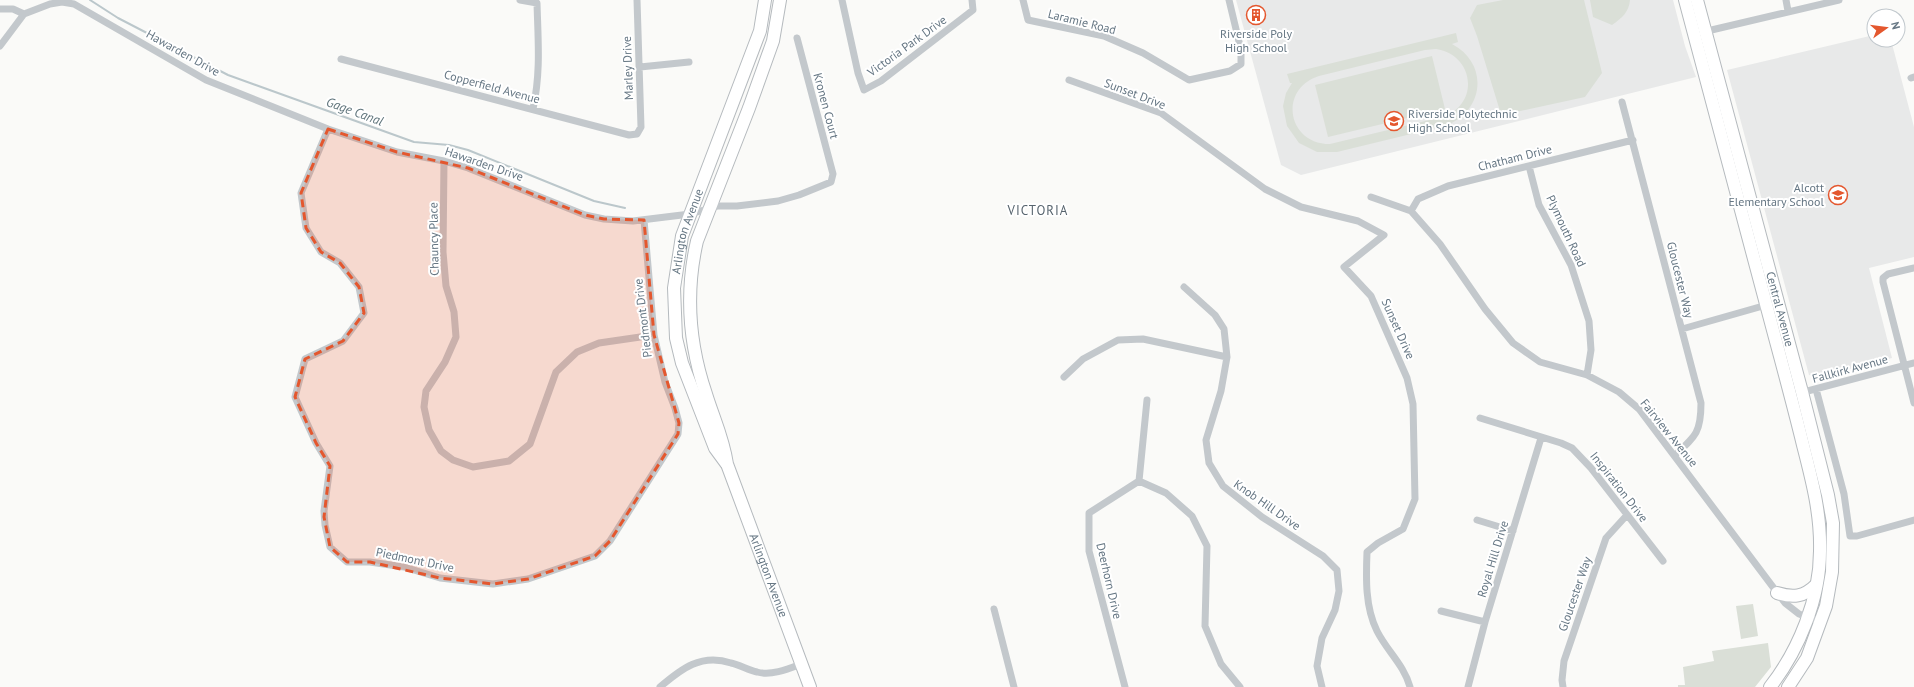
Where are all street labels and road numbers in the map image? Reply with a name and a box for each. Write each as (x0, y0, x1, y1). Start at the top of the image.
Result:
street label: Laramie Road (1047, 6, 1118, 37)
street label: Victoria Park Drive (863, 12, 949, 80)
street label: Hawarden Drive (144, 26, 223, 79)
street label: Marley Drive (619, 36, 636, 100)
street label: Copperfield Avenue (442, 66, 542, 107)
street label: Kronen Court (810, 71, 842, 141)
street label: Sunset Drive (1102, 75, 1168, 112)
street label: Chatham Drive (1476, 141, 1553, 174)
street label: Hawarden Drive (443, 143, 525, 184)
street label: Arlington Avenue (668, 186, 706, 275)
street label: Plymouth Road (1543, 192, 1590, 269)
street label: Chauncy Place (425, 202, 442, 276)
street label: Gloucester Way (1664, 240, 1697, 320)
street label: Central Avenue (1763, 270, 1798, 348)
street label: Piedmont Drive (630, 278, 655, 358)
street label: Sunset Drive (1378, 296, 1418, 361)
street label: Fallkirk Avenue (1810, 351, 1889, 386)
street label: Fairview Avenue (1637, 396, 1701, 470)
street label: Inspiration Drive (1587, 448, 1652, 525)
street label: Knob Hill Drive (1231, 476, 1304, 533)
street label: Royal Hill Drive (1474, 519, 1511, 599)
street label: Arlington Avenue (747, 531, 791, 619)
street label: Deerhorn Drive (1093, 541, 1126, 620)
street label: Piedmont Drive (375, 544, 455, 575)
street label: Gloucester Way (1555, 554, 1594, 633)

